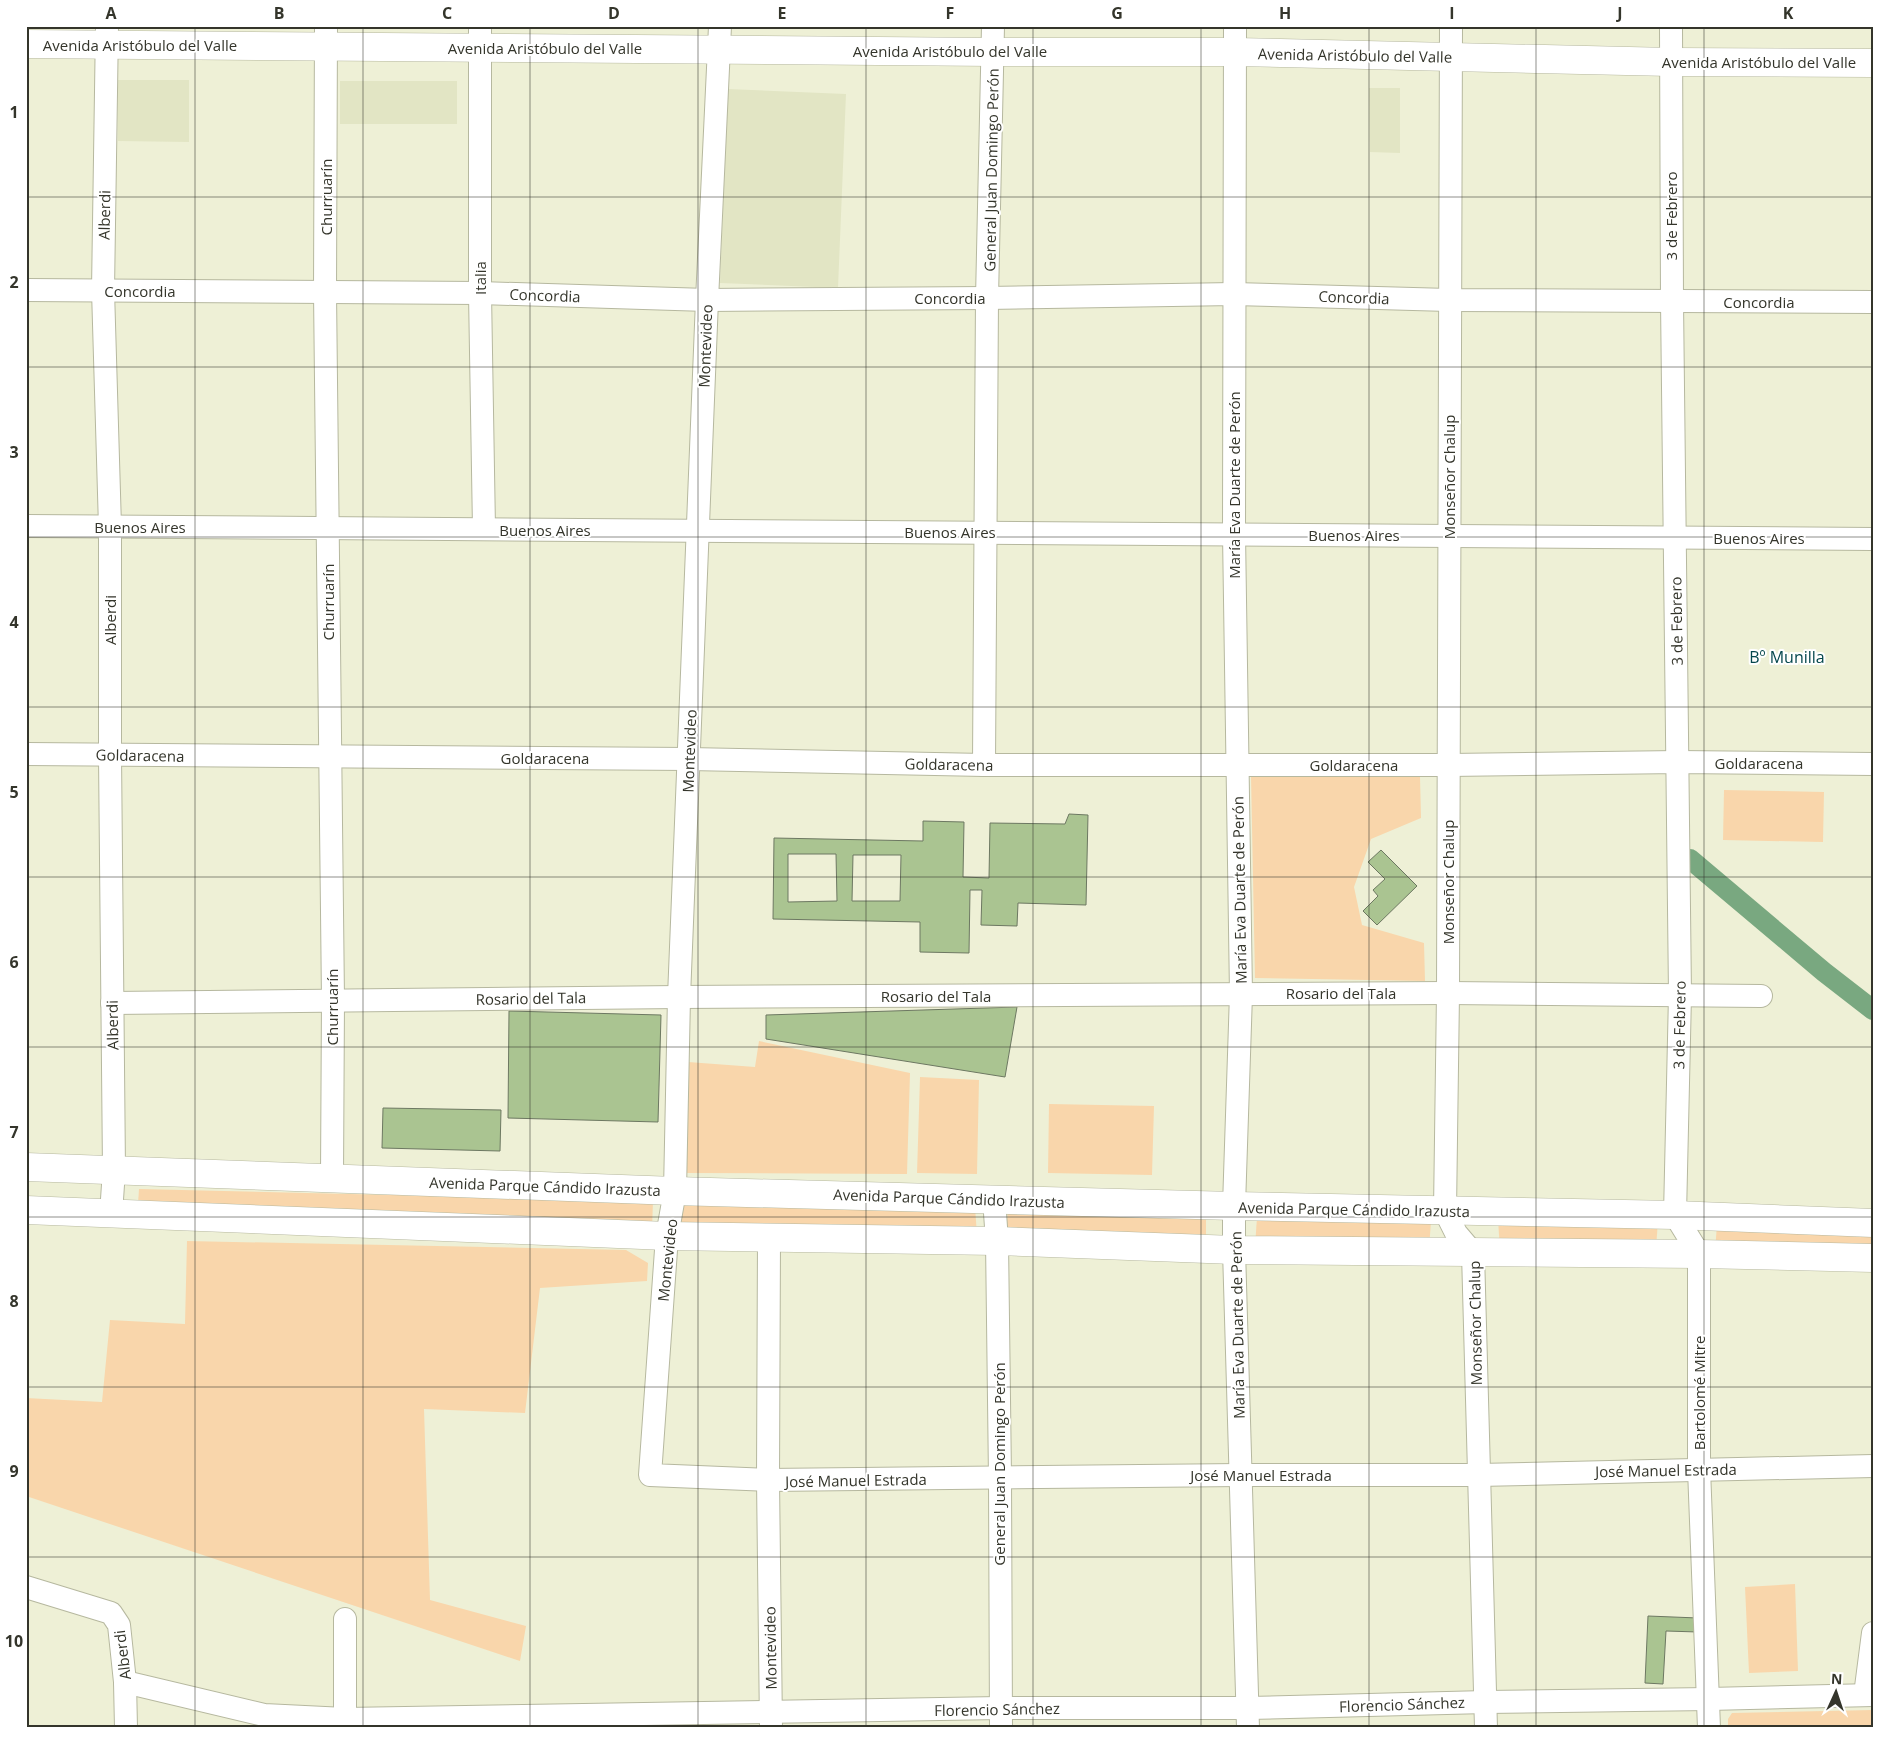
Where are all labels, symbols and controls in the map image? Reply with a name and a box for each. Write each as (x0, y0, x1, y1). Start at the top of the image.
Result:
text: A (105, 2, 117, 24)
text: B (274, 2, 284, 24)
text: C (442, 2, 452, 24)
text: D (608, 2, 620, 24)
text: E (778, 2, 787, 24)
text: F (946, 2, 954, 24)
text: G (1111, 2, 1123, 24)
text: H (1279, 2, 1291, 24)
text: I (1449, 2, 1455, 24)
text: J (1615, 2, 1623, 24)
text: K (1783, 2, 1794, 24)
street label: Avenida Aristóbulo del Valle (43, 35, 237, 55)
street label: Avenida Aristóbulo del Valle (448, 38, 642, 58)
street label: Avenida Aristóbulo del Valle (853, 41, 1047, 61)
street label: Avenida Aristóbulo del Valle (1258, 43, 1452, 67)
street label: Avenida Aristóbulo del Valle (1662, 52, 1856, 72)
street label: General Juan Domingo Perón (979, 68, 1003, 272)
text: 1 (9, 101, 19, 123)
street label: Churruarín (316, 159, 336, 235)
street label: 3 de Febrero (1661, 171, 1681, 261)
street label: Alberdi (94, 190, 114, 240)
street label: Italia (470, 261, 490, 295)
text: 2 (9, 271, 19, 293)
street label: Concordia (104, 281, 176, 301)
street label: Concordia (509, 284, 581, 306)
street label: Concordia (1318, 286, 1390, 308)
street label: Concordia (914, 288, 986, 308)
street label: Concordia (1723, 292, 1795, 312)
street label: Montevideo (694, 304, 716, 388)
street label: María Eva Duarte de Perón (1224, 391, 1244, 579)
street label: Monseñor Chalup (1439, 415, 1459, 539)
text: 3 (9, 441, 19, 463)
street label: Buenos Aires (94, 517, 186, 537)
street label: Buenos Aires (499, 520, 591, 540)
street label: Buenos Aires (904, 522, 996, 542)
street label: Buenos Aires (1308, 525, 1400, 545)
street label: Buenos Aires (1713, 528, 1805, 548)
street label: Churruarín (318, 564, 338, 640)
street label: 3 de Febrero (1665, 576, 1687, 666)
street label: Alberdi (100, 595, 120, 645)
text: 4 (9, 611, 19, 633)
district label: Bº Munilla (1749, 646, 1825, 668)
street label: Montevideo (678, 709, 700, 793)
street label: Goldaracena (95, 744, 185, 766)
street label: Goldaracena (501, 748, 589, 768)
street label: Goldaracena (904, 753, 994, 775)
street label: Goldaracena (1715, 753, 1803, 773)
street label: Goldaracena (1310, 755, 1398, 775)
text: 5 (9, 781, 19, 803)
street label: María Eva Duarte de Perón (1227, 796, 1251, 984)
street label: Monseñor Chalup (1438, 820, 1458, 944)
text: 6 (9, 951, 19, 973)
street label: Churruarín (322, 969, 342, 1045)
street label: 3 de Febrero (1668, 980, 1690, 1070)
street label: Rosario del Tala (1286, 983, 1396, 1003)
street label: Rosario del Tala (881, 986, 991, 1006)
street label: Rosario del Tala (476, 987, 586, 1009)
street label: Alberdi (102, 1000, 122, 1050)
text: 7 (9, 1121, 19, 1143)
street label: Avenida Parque Cándido Irazusta (429, 1172, 661, 1200)
street label: Avenida Parque Cándido Irazusta (833, 1184, 1065, 1212)
street label: Avenida Parque Cándido Irazusta (1238, 1197, 1470, 1221)
street label: Montevideo (653, 1217, 681, 1303)
street label: María Eva Duarte de Perón (1225, 1231, 1249, 1419)
street label: Monseñor Chalup (1464, 1260, 1486, 1386)
text: 8 (9, 1290, 19, 1312)
street label: Bartolomé Mitre (1689, 1336, 1709, 1450)
street label: General Juan Domingo Perón (989, 1362, 1009, 1566)
street label: José Manuel Estrada (1593, 1459, 1737, 1481)
text: 9 (9, 1460, 19, 1482)
street label: José Manuel Estrada (1188, 1465, 1332, 1485)
street label: José Manuel Estrada (783, 1469, 927, 1491)
street label: Montevideo (759, 1606, 781, 1690)
street label: Alberdi (109, 1629, 135, 1681)
text: 10 (5, 1630, 23, 1652)
north arrow (1812, 1666, 1862, 1716)
text: N (1831, 1669, 1843, 1688)
street label: Florencio Sánchez (1339, 1692, 1465, 1716)
street label: Florencio Sánchez (934, 1698, 1060, 1720)

